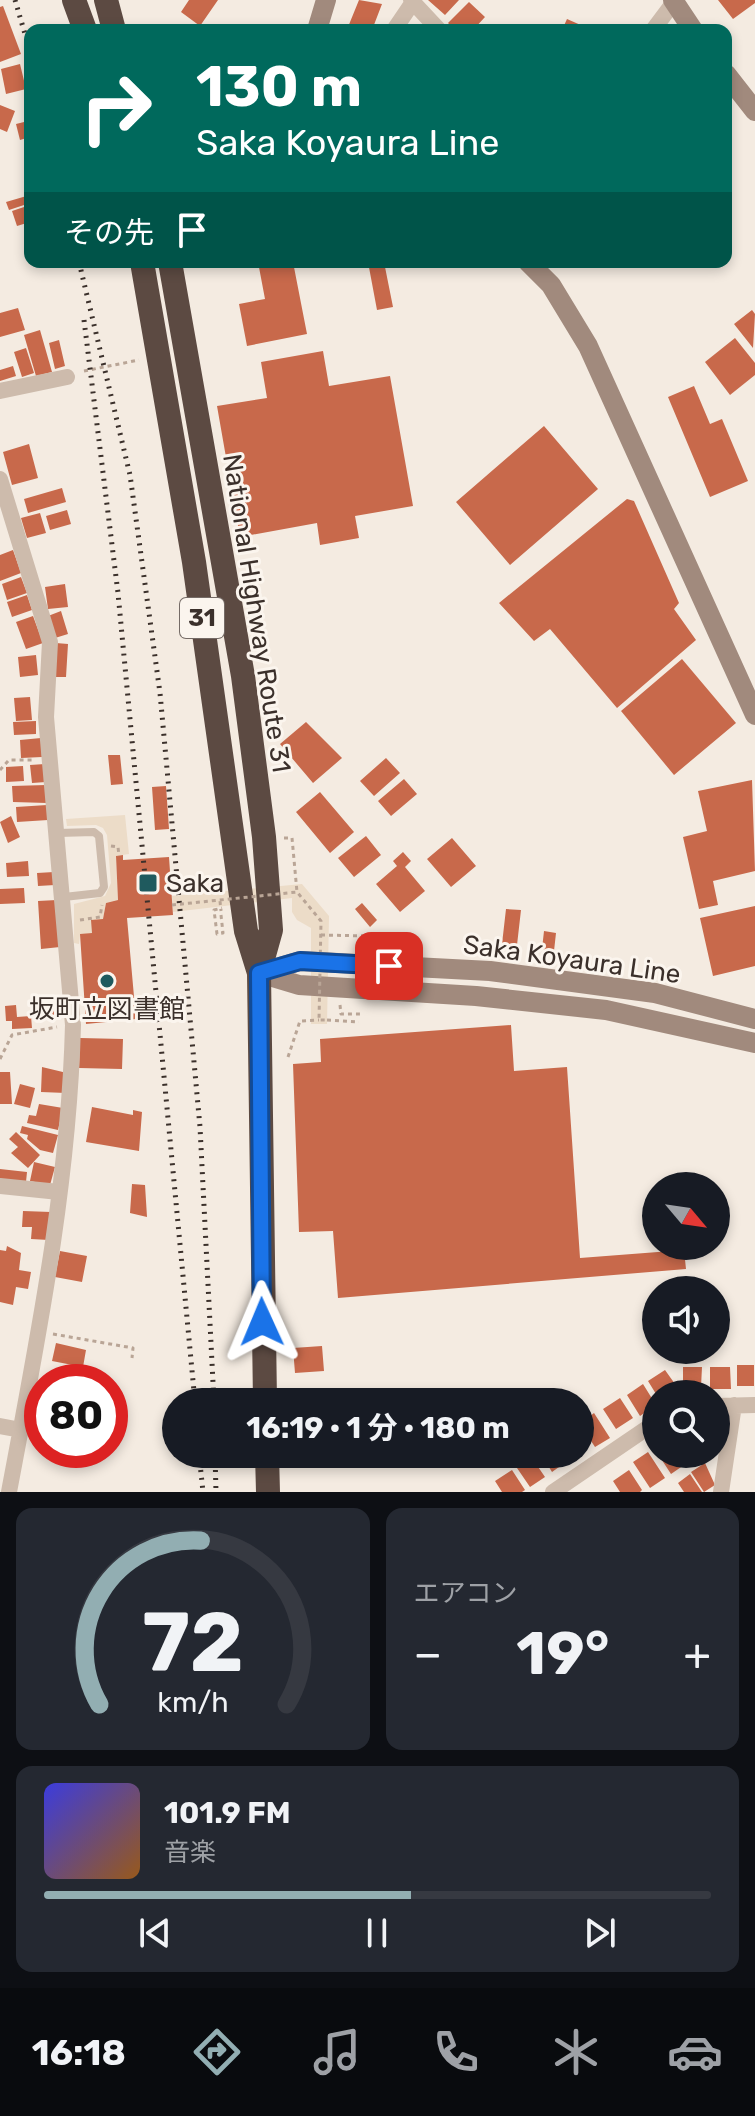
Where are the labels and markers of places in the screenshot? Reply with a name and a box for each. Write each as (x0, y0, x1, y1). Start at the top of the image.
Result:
place label: Saka (166, 868, 224, 899)
marker: Saka (137, 872, 159, 894)
pin (355, 932, 423, 1000)
marker: 坂町立図書館 (98, 972, 116, 990)
place label: 坂町立図書館 (29, 994, 185, 1025)

